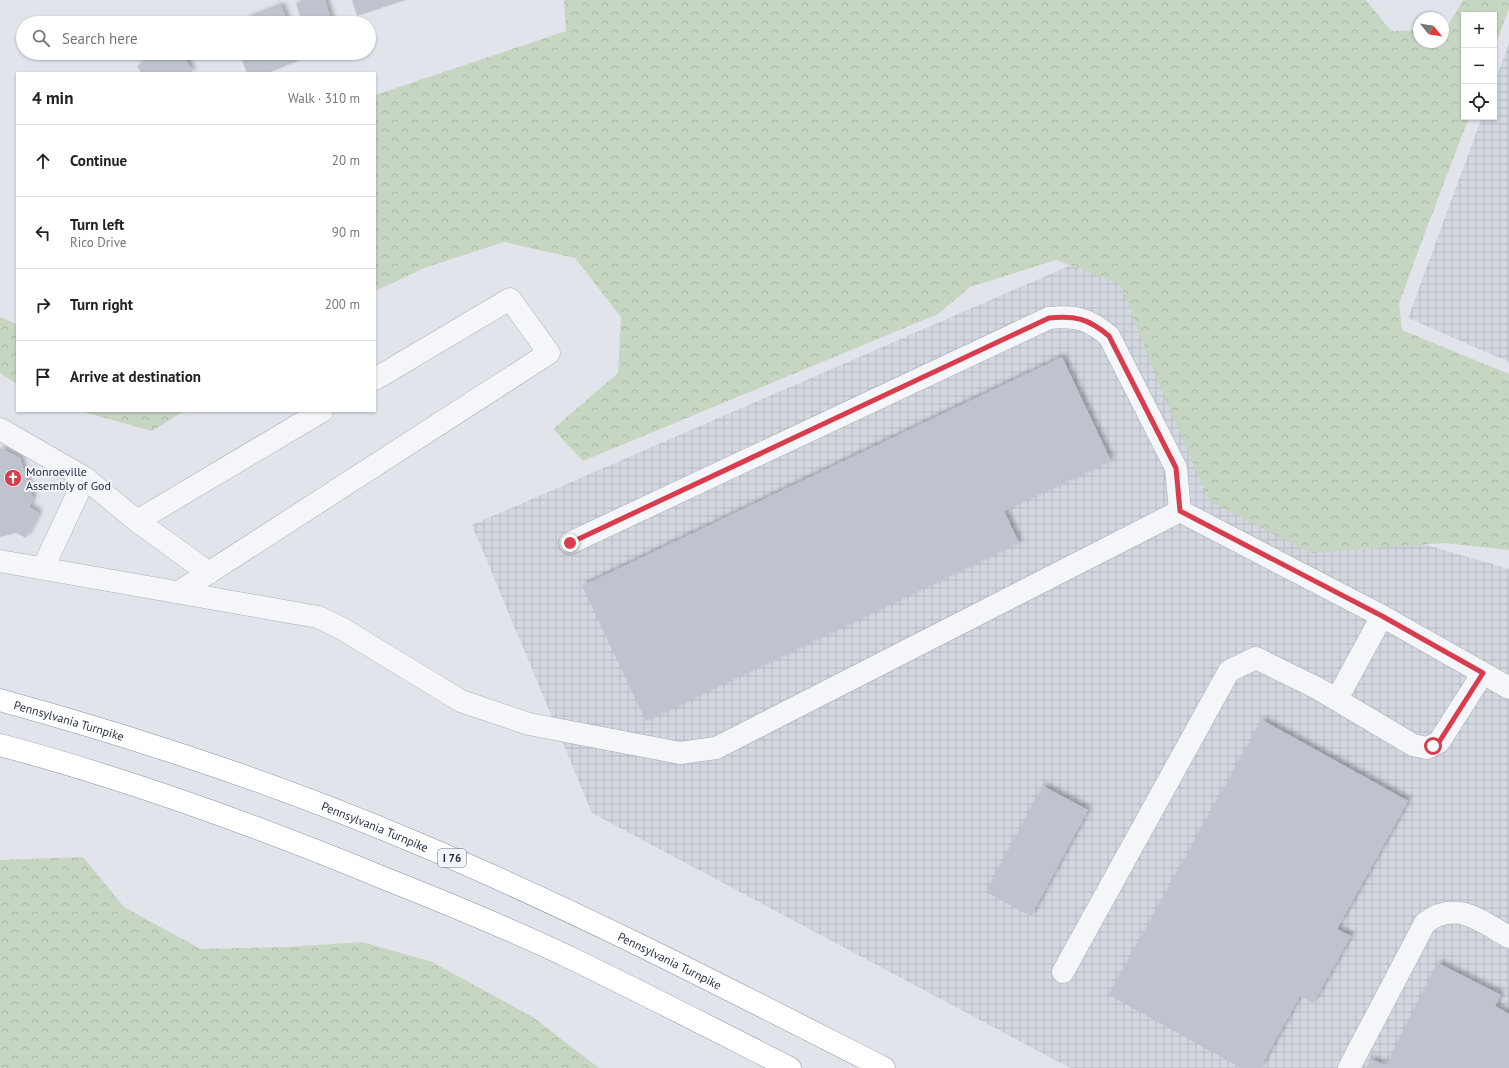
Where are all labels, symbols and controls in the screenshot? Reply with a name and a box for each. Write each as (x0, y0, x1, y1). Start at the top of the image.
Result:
north arrow (1413, 12, 1449, 48)
map controls (1461, 12, 1497, 120)
button: + (1461, 12, 1497, 48)
search box (16, 16, 376, 60)
icon: search (30, 27, 52, 49)
text: Search here (62, 29, 138, 48)
button: − (1461, 48, 1497, 84)
button: locate (1461, 84, 1497, 120)
text: 4 min (32, 87, 73, 109)
text: Walk · 310 m (288, 90, 360, 107)
icon: ahead (32, 150, 54, 172)
text: Continue (70, 151, 127, 170)
text: 20 m (332, 152, 360, 169)
text: Turn left (70, 215, 124, 234)
icon: left (32, 222, 54, 244)
text: 90 m (332, 224, 360, 241)
text: Rico Drive (70, 234, 126, 251)
icon: right (32, 294, 54, 316)
text: Turn right (70, 295, 133, 314)
text: 200 m (325, 296, 360, 313)
icon: arrive (32, 366, 54, 388)
text: Arrive at destination (70, 367, 201, 386)
place label: Monroeville Assembly of God (26, 464, 111, 493)
church icon: Monroeville Assembly of God (3, 468, 23, 488)
route end (561, 534, 579, 552)
street label: Pennsylvania Turnpike (12, 697, 126, 743)
route start (1424, 737, 1442, 755)
street label: Pennsylvania Turnpike (320, 798, 431, 855)
road number: I 76 (438, 849, 466, 867)
street label: Pennsylvania Turnpike (616, 928, 724, 992)

